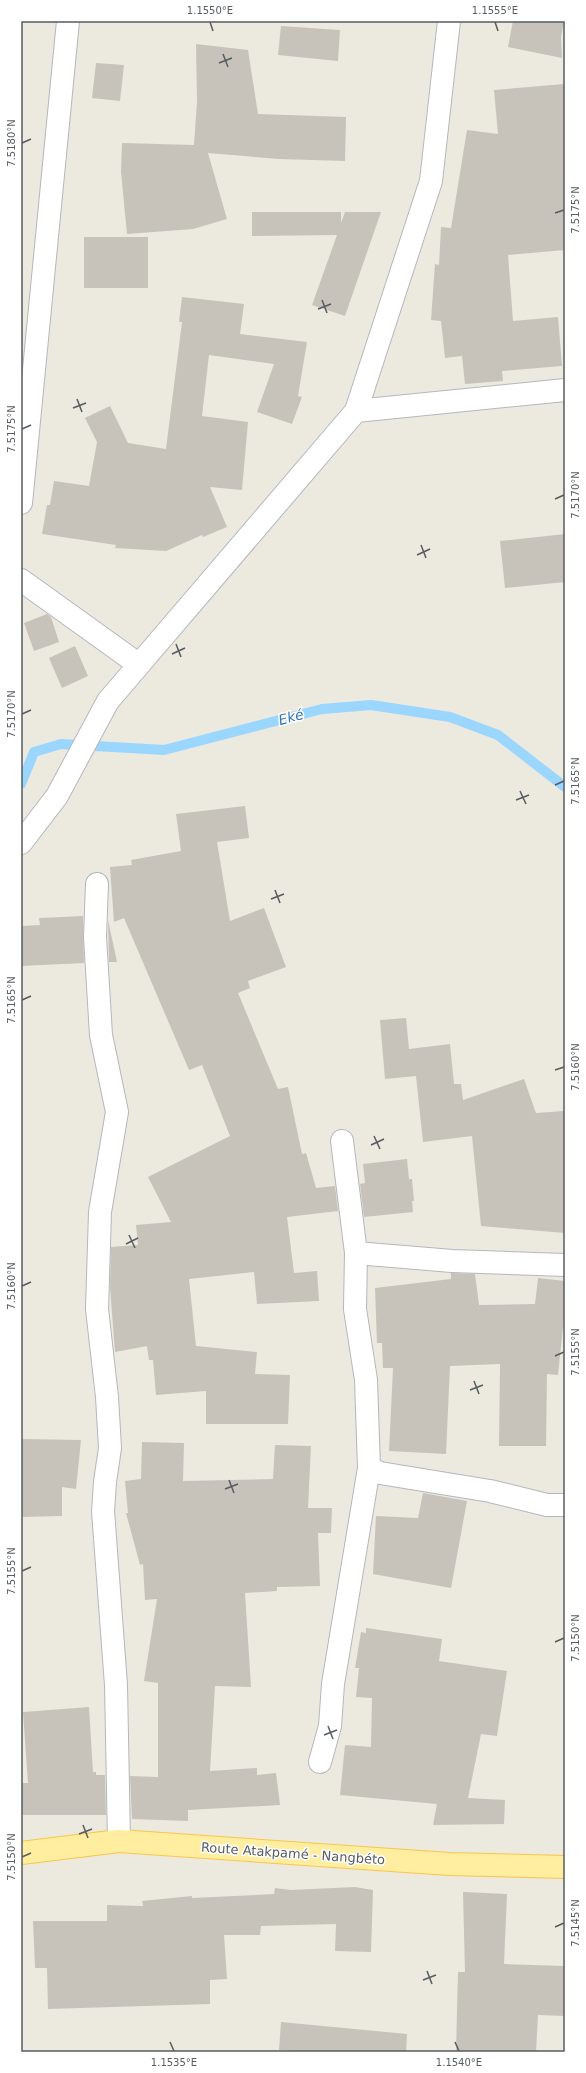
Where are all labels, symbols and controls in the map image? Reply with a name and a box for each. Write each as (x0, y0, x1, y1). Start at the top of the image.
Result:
text: 1.1550°E (187, 5, 233, 16)
text: 1.1555°E (472, 5, 518, 16)
text: 7.5180°N (6, 119, 17, 167)
text: 7.5175°N (570, 186, 581, 234)
text: 7.5175°N (6, 405, 17, 453)
text: 7.5170°N (570, 471, 581, 519)
text: 7.5170°N (6, 690, 17, 738)
water label: Eké (277, 706, 306, 728)
text: 7.5165°N (570, 757, 581, 805)
text: 7.5165°N (6, 976, 17, 1024)
text: 7.5160°N (570, 1043, 581, 1091)
text: 7.5160°N (6, 1262, 17, 1310)
text: 7.5155°N (570, 1328, 581, 1376)
text: 7.5155°N (6, 1547, 17, 1595)
text: 7.5150°N (570, 1614, 581, 1662)
text: 7.5150°N (6, 1833, 17, 1881)
street label: Route Atakpamé - Nangbéto (200, 1840, 386, 1867)
text: 7.5145°N (570, 1899, 581, 1947)
text: 1.1535°E (151, 2057, 197, 2068)
text: 1.1540°E (436, 2057, 482, 2068)

